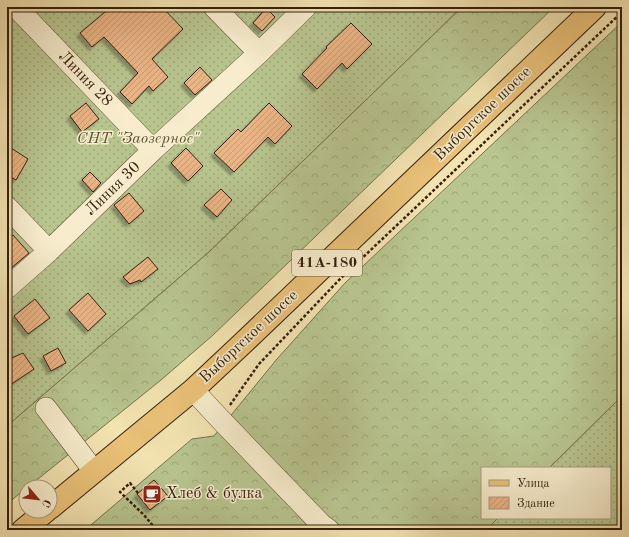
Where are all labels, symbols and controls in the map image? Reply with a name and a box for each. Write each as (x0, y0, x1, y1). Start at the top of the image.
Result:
street label: Линия 28 (55, 48, 115, 110)
street label: Выборгское шоссе (431, 64, 535, 164)
park label: СНТ "Заозерное" (77, 131, 200, 147)
street label: Линия 30 (82, 159, 144, 219)
road number: 41А-180 (292, 250, 362, 276)
street label: Выборгское шоссе (197, 287, 301, 387)
legend (481, 467, 611, 519)
text: Улица (517, 478, 550, 490)
north arrow (18, 479, 58, 519)
cafe icon: Хлеб & булка (141, 483, 163, 505)
place label: Хлеб & булка (166, 486, 263, 502)
text: С (39, 497, 52, 509)
text: Здание (517, 498, 555, 510)

